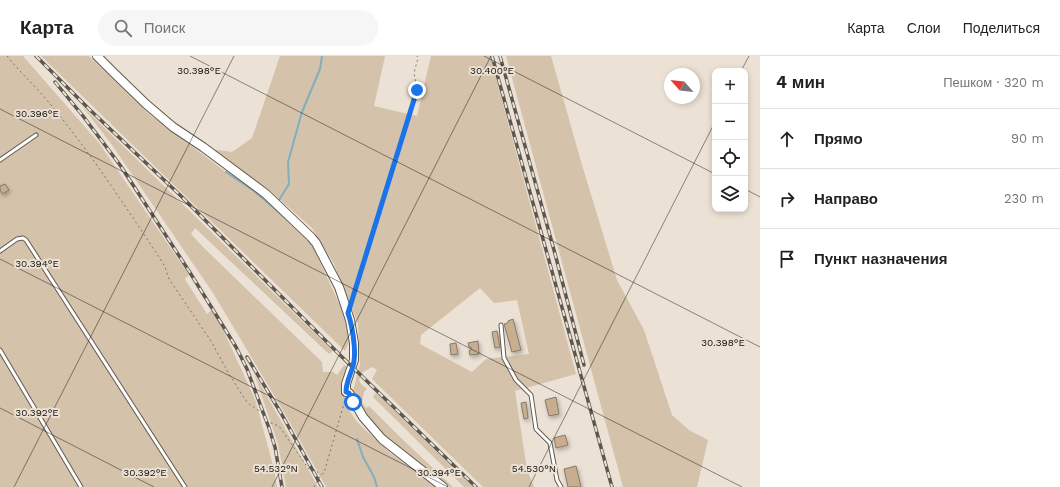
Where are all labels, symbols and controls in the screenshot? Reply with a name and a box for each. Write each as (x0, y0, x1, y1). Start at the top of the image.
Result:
search box (98, 10, 378, 46)
text: Карта (20, 16, 74, 39)
icon: search (112, 17, 134, 39)
text: Поиск (144, 19, 185, 37)
text: Карта (847, 20, 885, 36)
text: Слои (907, 20, 941, 36)
text: Поделиться (963, 20, 1040, 36)
text: 30.398°E (177, 65, 221, 76)
text: 30.400°E (470, 65, 514, 76)
north arrow (664, 68, 700, 104)
map controls (712, 68, 748, 212)
button: + (712, 68, 748, 104)
text: 4 мин (776, 72, 825, 92)
text: Пешком · 320 m (943, 75, 1044, 90)
route end (408, 81, 426, 99)
button: − (712, 104, 748, 140)
text: 30.396°E (15, 108, 59, 119)
icon: ahead (776, 128, 798, 150)
text: Прямо (814, 130, 863, 148)
text: 90 m (1011, 131, 1044, 146)
button: locate (712, 140, 748, 176)
button: layers (712, 176, 748, 212)
icon: right (776, 188, 798, 210)
text: Направо (814, 190, 878, 208)
text: 230 m (1004, 191, 1044, 206)
icon: arrive (776, 248, 798, 270)
text: Пункт назначения (814, 250, 947, 268)
text: 30.394°E (15, 258, 59, 269)
text: 30.398°E (701, 337, 745, 348)
route start (344, 393, 362, 411)
text: 30.392°E (15, 407, 59, 418)
text: 54.532°N (254, 463, 298, 474)
text: 54.530°N (512, 463, 556, 474)
text: 30.392°E (123, 467, 167, 478)
text: 30.394°E (417, 467, 461, 478)

